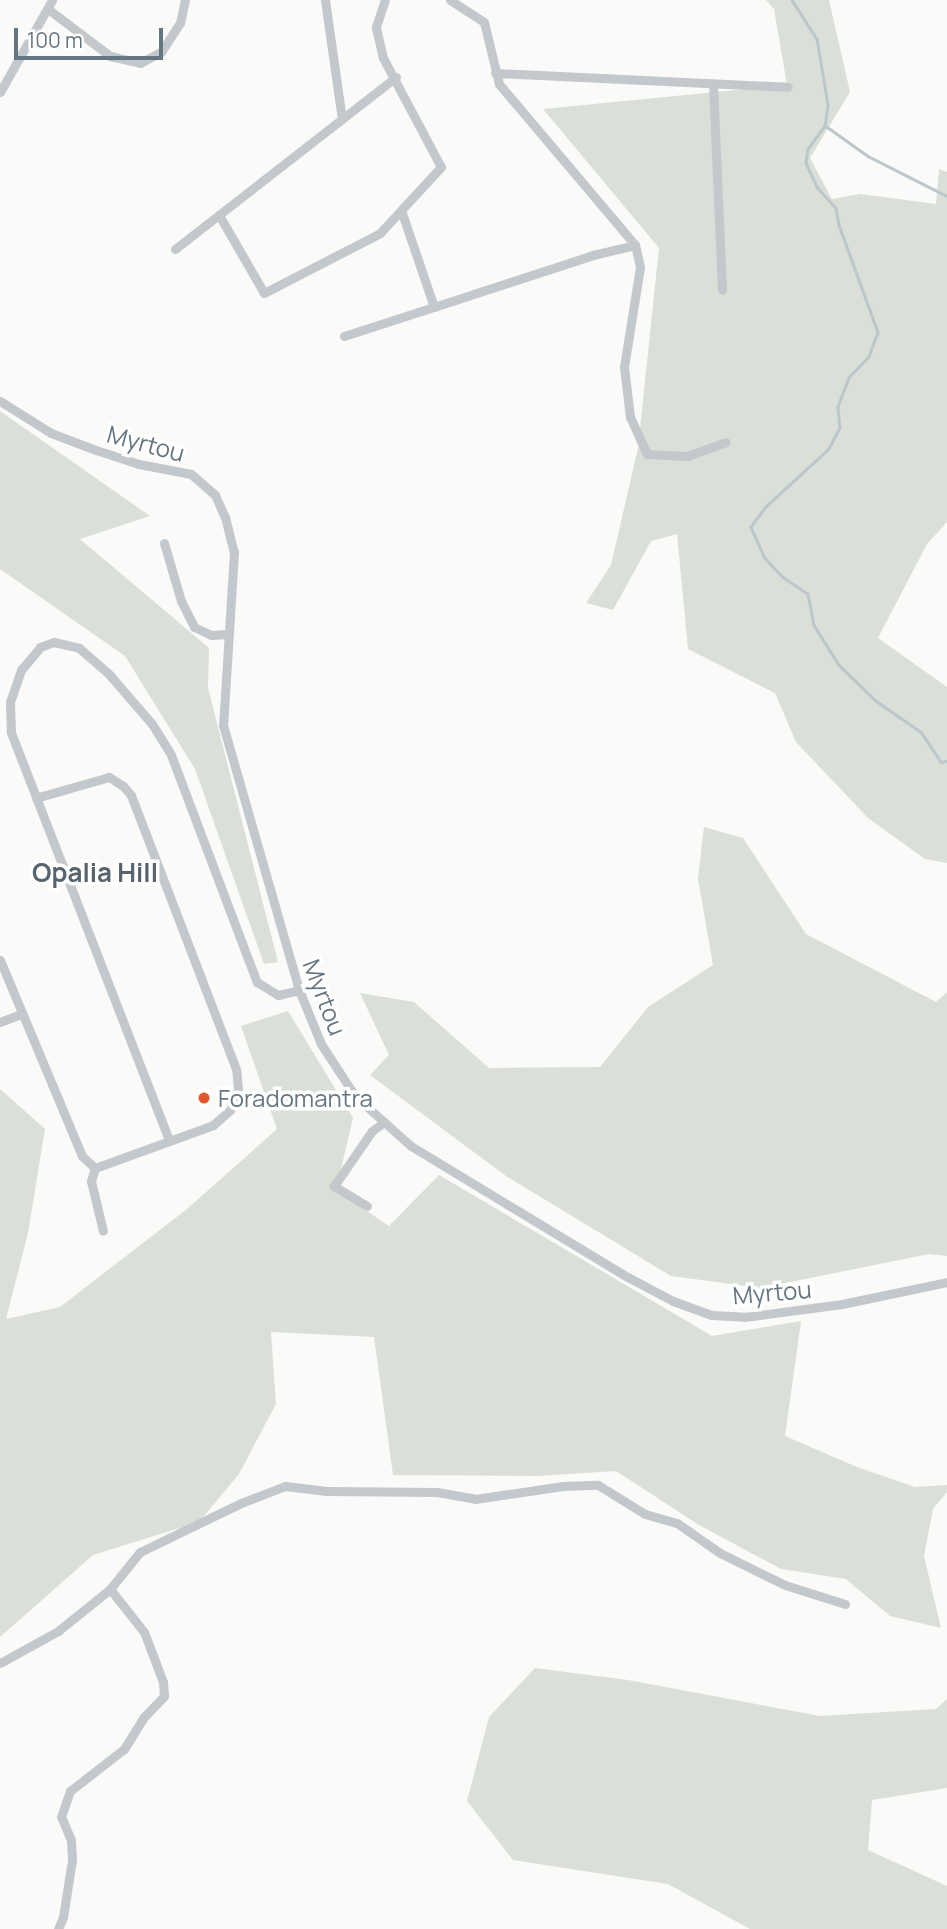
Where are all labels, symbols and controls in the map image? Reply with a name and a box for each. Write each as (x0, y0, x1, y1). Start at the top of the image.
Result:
scale bar (18, 14, 166, 58)
text: 100 m (27, 26, 83, 54)
street label: Myrtou (104, 419, 188, 467)
district label: Opalia Hill (32, 857, 158, 889)
street label: Myrtou (297, 955, 353, 1039)
place label: Foradomantra (218, 1084, 373, 1112)
marker: Foradomantra (196, 1090, 212, 1106)
street label: Myrtou (731, 1274, 813, 1310)

